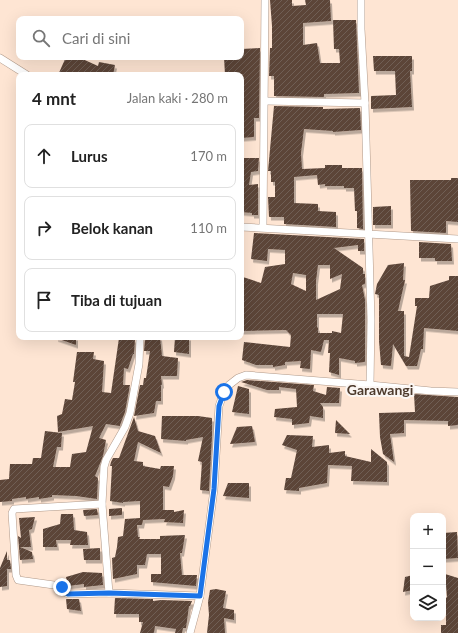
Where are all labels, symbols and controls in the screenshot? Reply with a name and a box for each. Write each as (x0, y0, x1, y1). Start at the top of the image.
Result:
search box (16, 16, 244, 60)
icon: search (30, 27, 52, 49)
text: Cari di sini (62, 29, 130, 47)
text: 4 mnt (32, 88, 76, 109)
text: Jalan kaki · 280 m (127, 90, 228, 106)
icon: ahead (33, 145, 55, 167)
text: Lurus (71, 147, 108, 165)
text: 170 m (190, 148, 227, 164)
icon: right (33, 217, 55, 239)
text: Belok kanan (71, 219, 153, 237)
text: 110 m (190, 220, 227, 236)
icon: arrive (33, 289, 55, 311)
text: Tiba di tujuan (71, 291, 162, 309)
district label: Garawangi (347, 381, 413, 398)
route start (215, 383, 233, 401)
map controls (410, 513, 446, 621)
button: + (410, 513, 446, 549)
button: − (410, 549, 446, 585)
route end (53, 578, 71, 596)
button: layers (410, 585, 446, 621)

